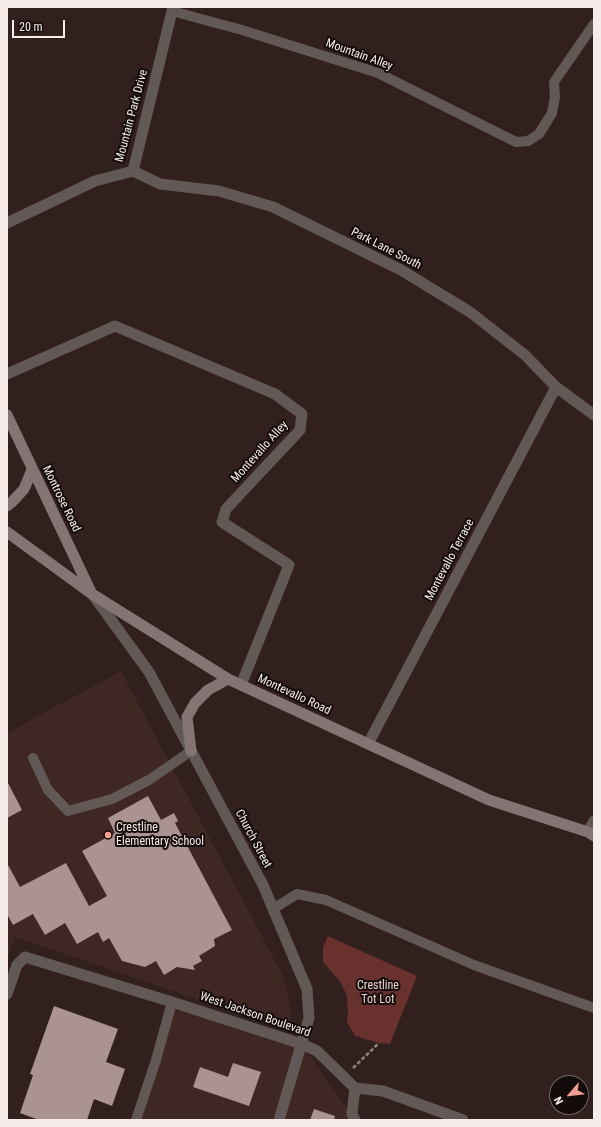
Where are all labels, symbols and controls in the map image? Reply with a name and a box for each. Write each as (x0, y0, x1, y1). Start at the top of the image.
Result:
scale bar (14, 12, 67, 38)
text: 20 m (19, 20, 43, 34)
street label: Mountain Alley (324, 36, 394, 74)
street label: Mountain Park Drive (113, 68, 151, 164)
street label: Park Lane South (348, 225, 424, 273)
street label: Montevallo Alley (229, 418, 291, 486)
street label: Montrose Road (39, 464, 83, 534)
street label: Montevallo Terrace (422, 517, 478, 603)
street label: Montevallo Road (255, 672, 333, 718)
street label: Church Street (232, 807, 274, 871)
place label: Crestline Elementary School (116, 821, 204, 849)
marker: Crestline Elementary School (103, 830, 113, 840)
park label: Crestline Tot Lot (357, 979, 399, 1007)
street label: West Jackson Boulevard (198, 989, 312, 1041)
north arrow (549, 1075, 589, 1115)
text: N (552, 1094, 566, 1106)

